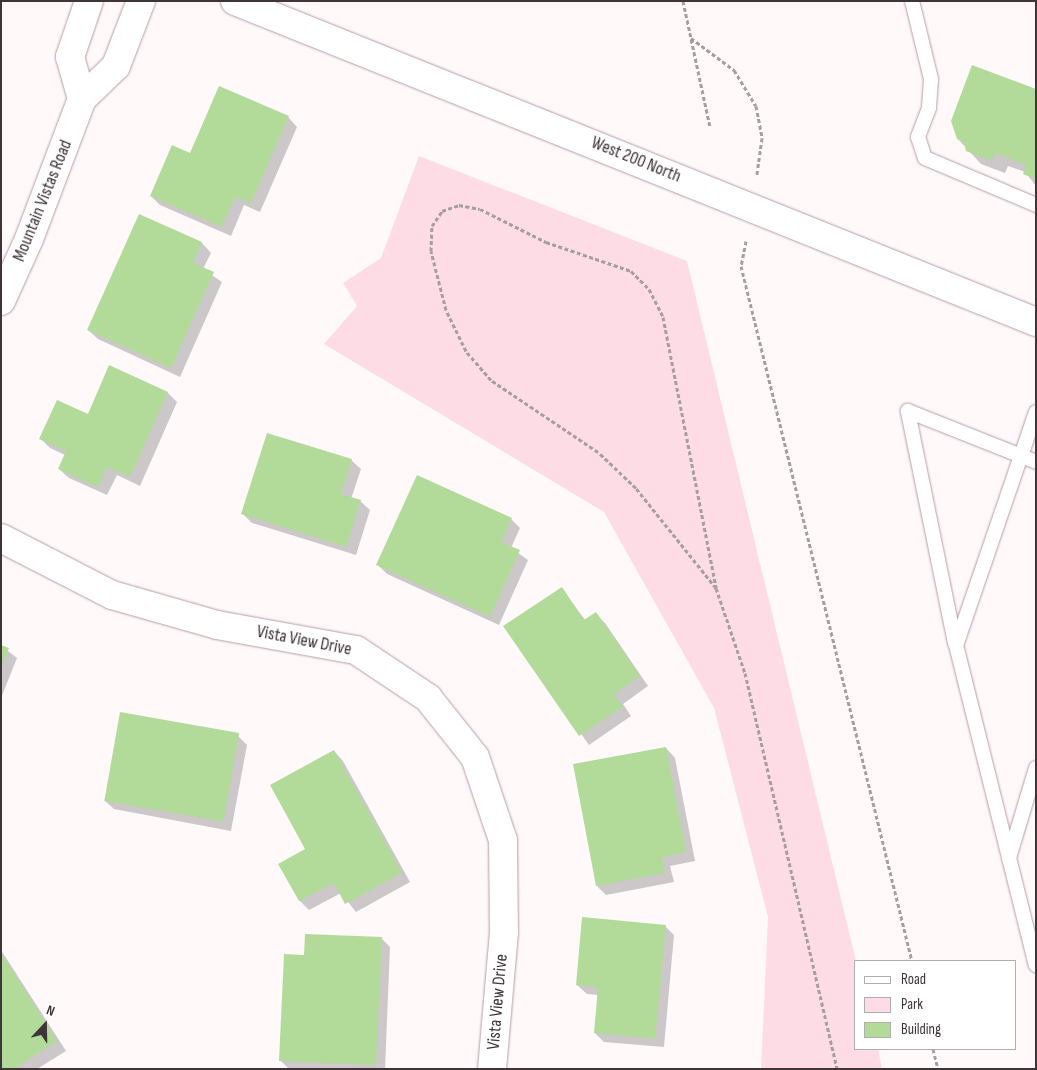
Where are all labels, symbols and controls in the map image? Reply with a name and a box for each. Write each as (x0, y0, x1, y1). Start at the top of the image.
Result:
street label: West 200 North (588, 132, 684, 188)
street label: Mountain Vistas Road (9, 137, 77, 265)
street label: Vista View Drive (255, 621, 353, 661)
street label: Vista View Drive (483, 953, 513, 1051)
legend (854, 960, 1017, 1050)
text: Road (901, 970, 926, 989)
text: Park (901, 995, 923, 1014)
north arrow (20, 1000, 70, 1050)
text: N (44, 1001, 57, 1020)
text: Building (901, 1020, 941, 1039)

